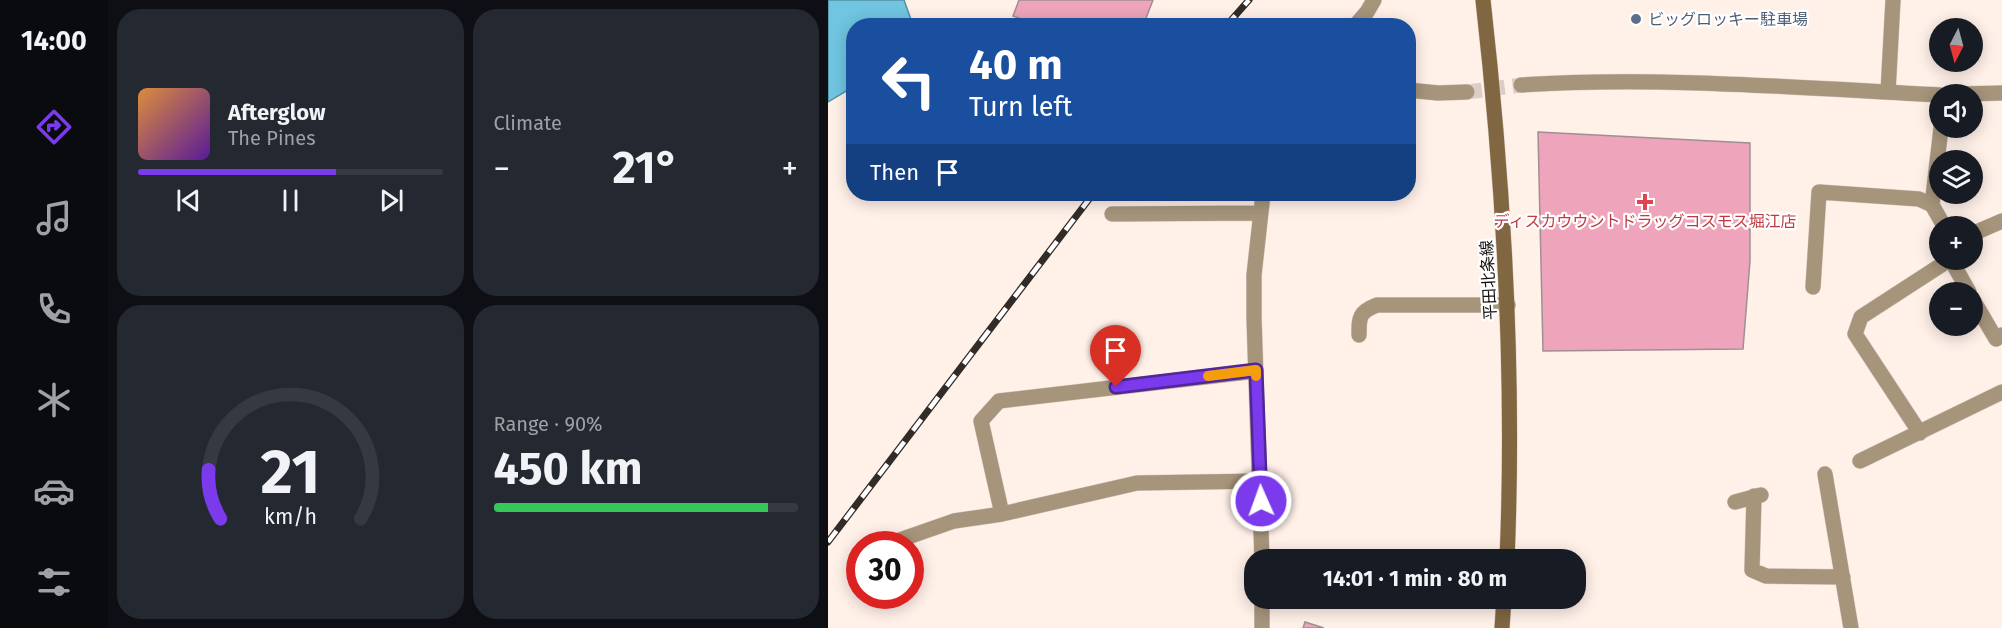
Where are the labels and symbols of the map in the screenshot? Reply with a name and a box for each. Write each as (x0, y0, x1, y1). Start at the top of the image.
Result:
place label: ビッグロッキー駐車場 (1648, 10, 1808, 29)
marker: ビッグロッキー駐車場 (1629, 12, 1643, 26)
north arrow (1929, 18, 1983, 72)
marker: ディスカウウントドラッグコスモス堀江店 (1638, 195, 1652, 209)
place label: ディスカウウントドラッグコスモス堀江店 (1494, 212, 1796, 231)
street label: 平田北条線 (1477, 240, 1500, 320)
pin (1090, 325, 1141, 387)
position arrow (1229, 469, 1293, 533)
speed limit sign: 30 (846, 531, 924, 609)

